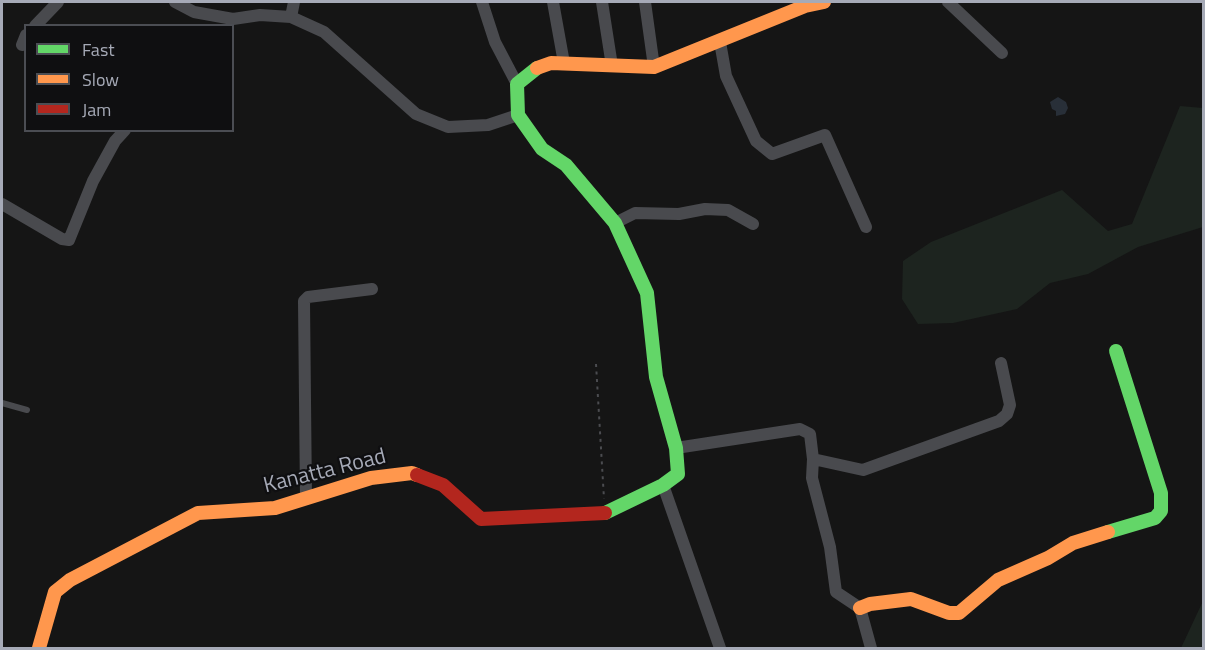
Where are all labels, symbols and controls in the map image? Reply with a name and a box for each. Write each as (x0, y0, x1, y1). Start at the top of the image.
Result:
legend (24, 24, 234, 132)
text: Fast (82, 36, 115, 63)
text: Slow (82, 66, 119, 93)
text: Jam (82, 96, 111, 123)
street label: Kanatta Road (261, 444, 389, 500)

